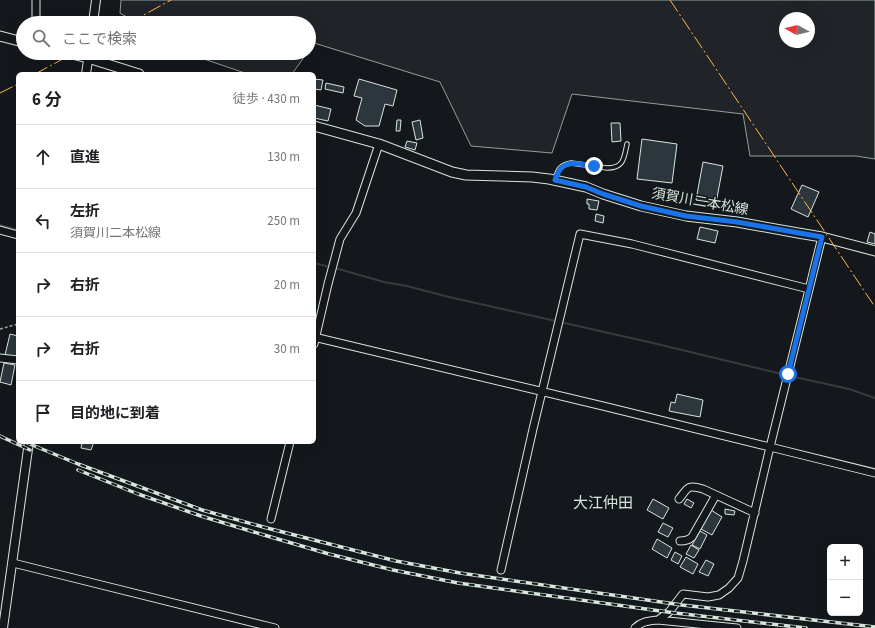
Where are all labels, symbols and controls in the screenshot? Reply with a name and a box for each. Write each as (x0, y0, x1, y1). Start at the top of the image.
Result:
north arrow (779, 12, 815, 48)
search box (16, 16, 316, 60)
icon: search (30, 27, 52, 49)
text: ここで検索 (62, 29, 137, 50)
text: 6 分 (32, 88, 61, 112)
text: 徒歩 · 430 m (233, 90, 300, 108)
icon: ahead (32, 146, 54, 168)
text: 直進 (70, 147, 100, 168)
text: 130 m (267, 148, 300, 166)
route end (585, 157, 603, 175)
street label: 須賀川二本松線 (650, 184, 750, 220)
text: 左折 (70, 201, 100, 222)
icon: left (32, 210, 54, 232)
text: 250 m (267, 212, 300, 230)
text: 須賀川二本松線 (70, 224, 161, 242)
icon: right (32, 274, 54, 296)
text: 右折 (70, 275, 100, 296)
text: 20 m (274, 276, 300, 294)
icon: right (32, 338, 54, 360)
text: 右折 (70, 339, 100, 360)
text: 30 m (274, 340, 300, 358)
route start (779, 365, 797, 383)
icon: arrive (32, 402, 54, 424)
text: 目的地に到着 (70, 403, 160, 424)
district label: 大江仲田 (573, 493, 633, 514)
map controls (827, 544, 863, 616)
button: + (827, 544, 863, 580)
button: − (827, 580, 863, 616)

